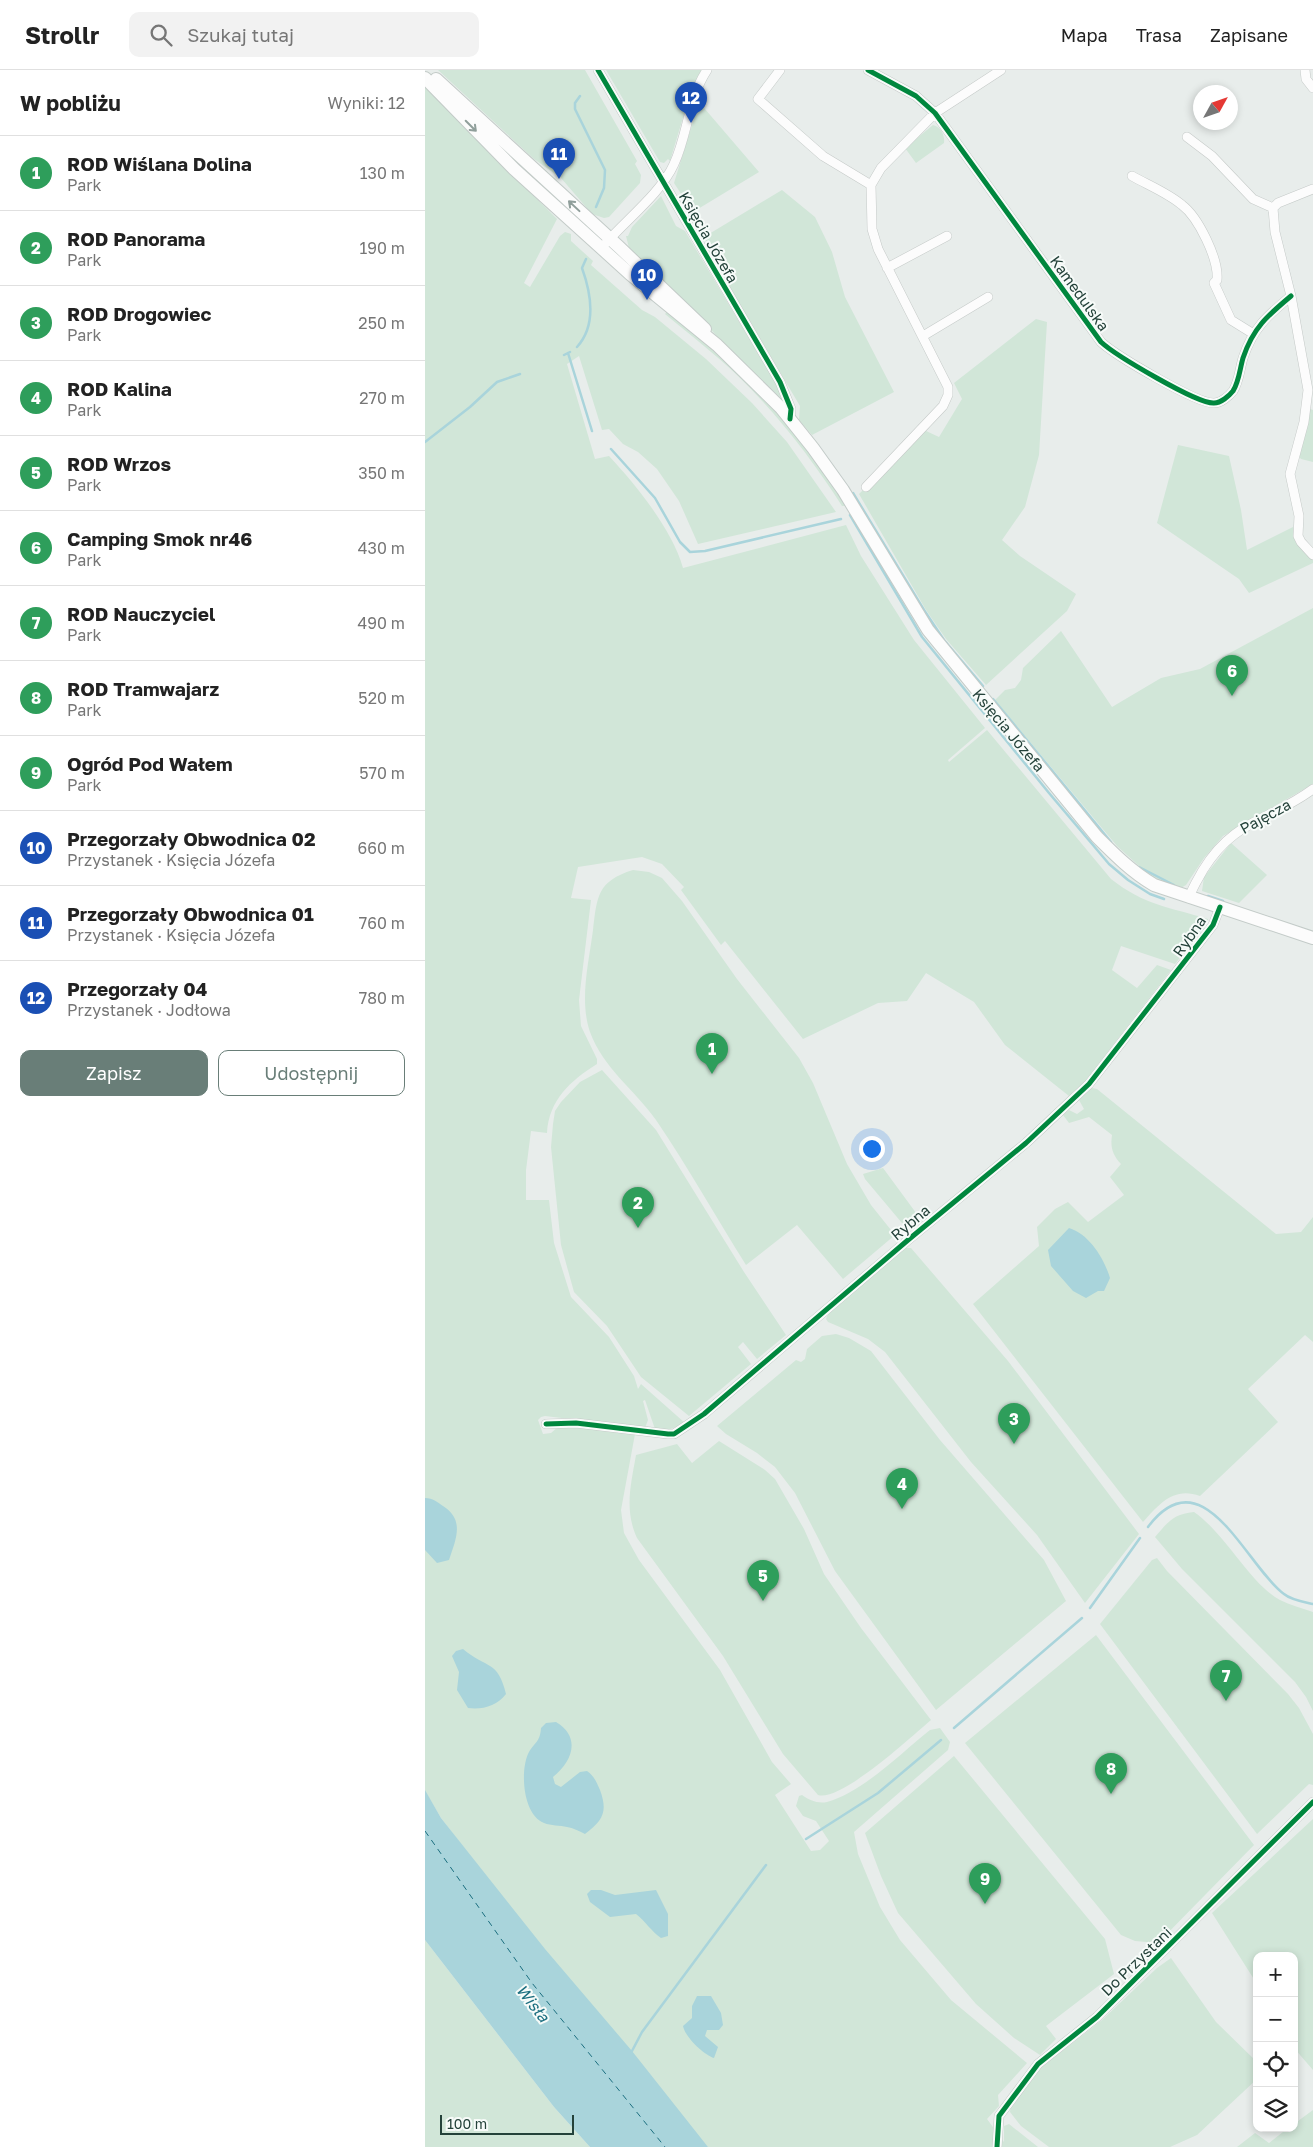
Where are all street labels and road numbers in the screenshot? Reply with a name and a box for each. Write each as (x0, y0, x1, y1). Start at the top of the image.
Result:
street label: Księcia Józefa (676, 188, 742, 286)
street label: Kamedulska (1047, 252, 1113, 334)
street label: Księcia Józefa (969, 685, 1049, 775)
street label: Pajęcza (1237, 795, 1293, 837)
street label: Rybna (1169, 912, 1209, 960)
street label: Rybna (887, 1200, 933, 1244)
street label: Do Przystani (1097, 1923, 1175, 1999)

